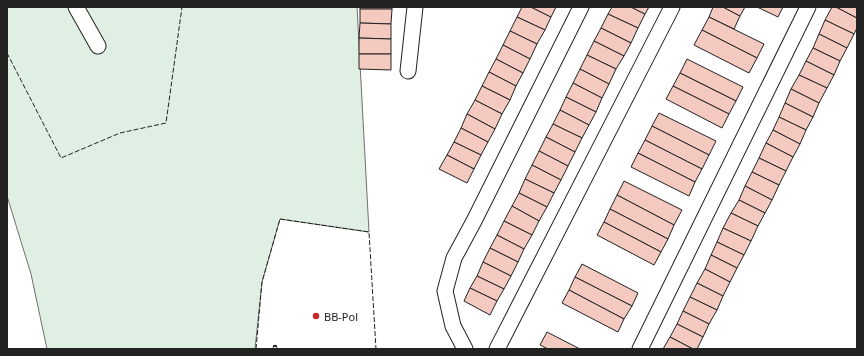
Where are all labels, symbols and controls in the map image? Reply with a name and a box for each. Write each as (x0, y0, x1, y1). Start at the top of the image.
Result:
place label: BB-Pol (324, 309, 358, 324)
marker: BB-Pol (311, 311, 321, 321)

